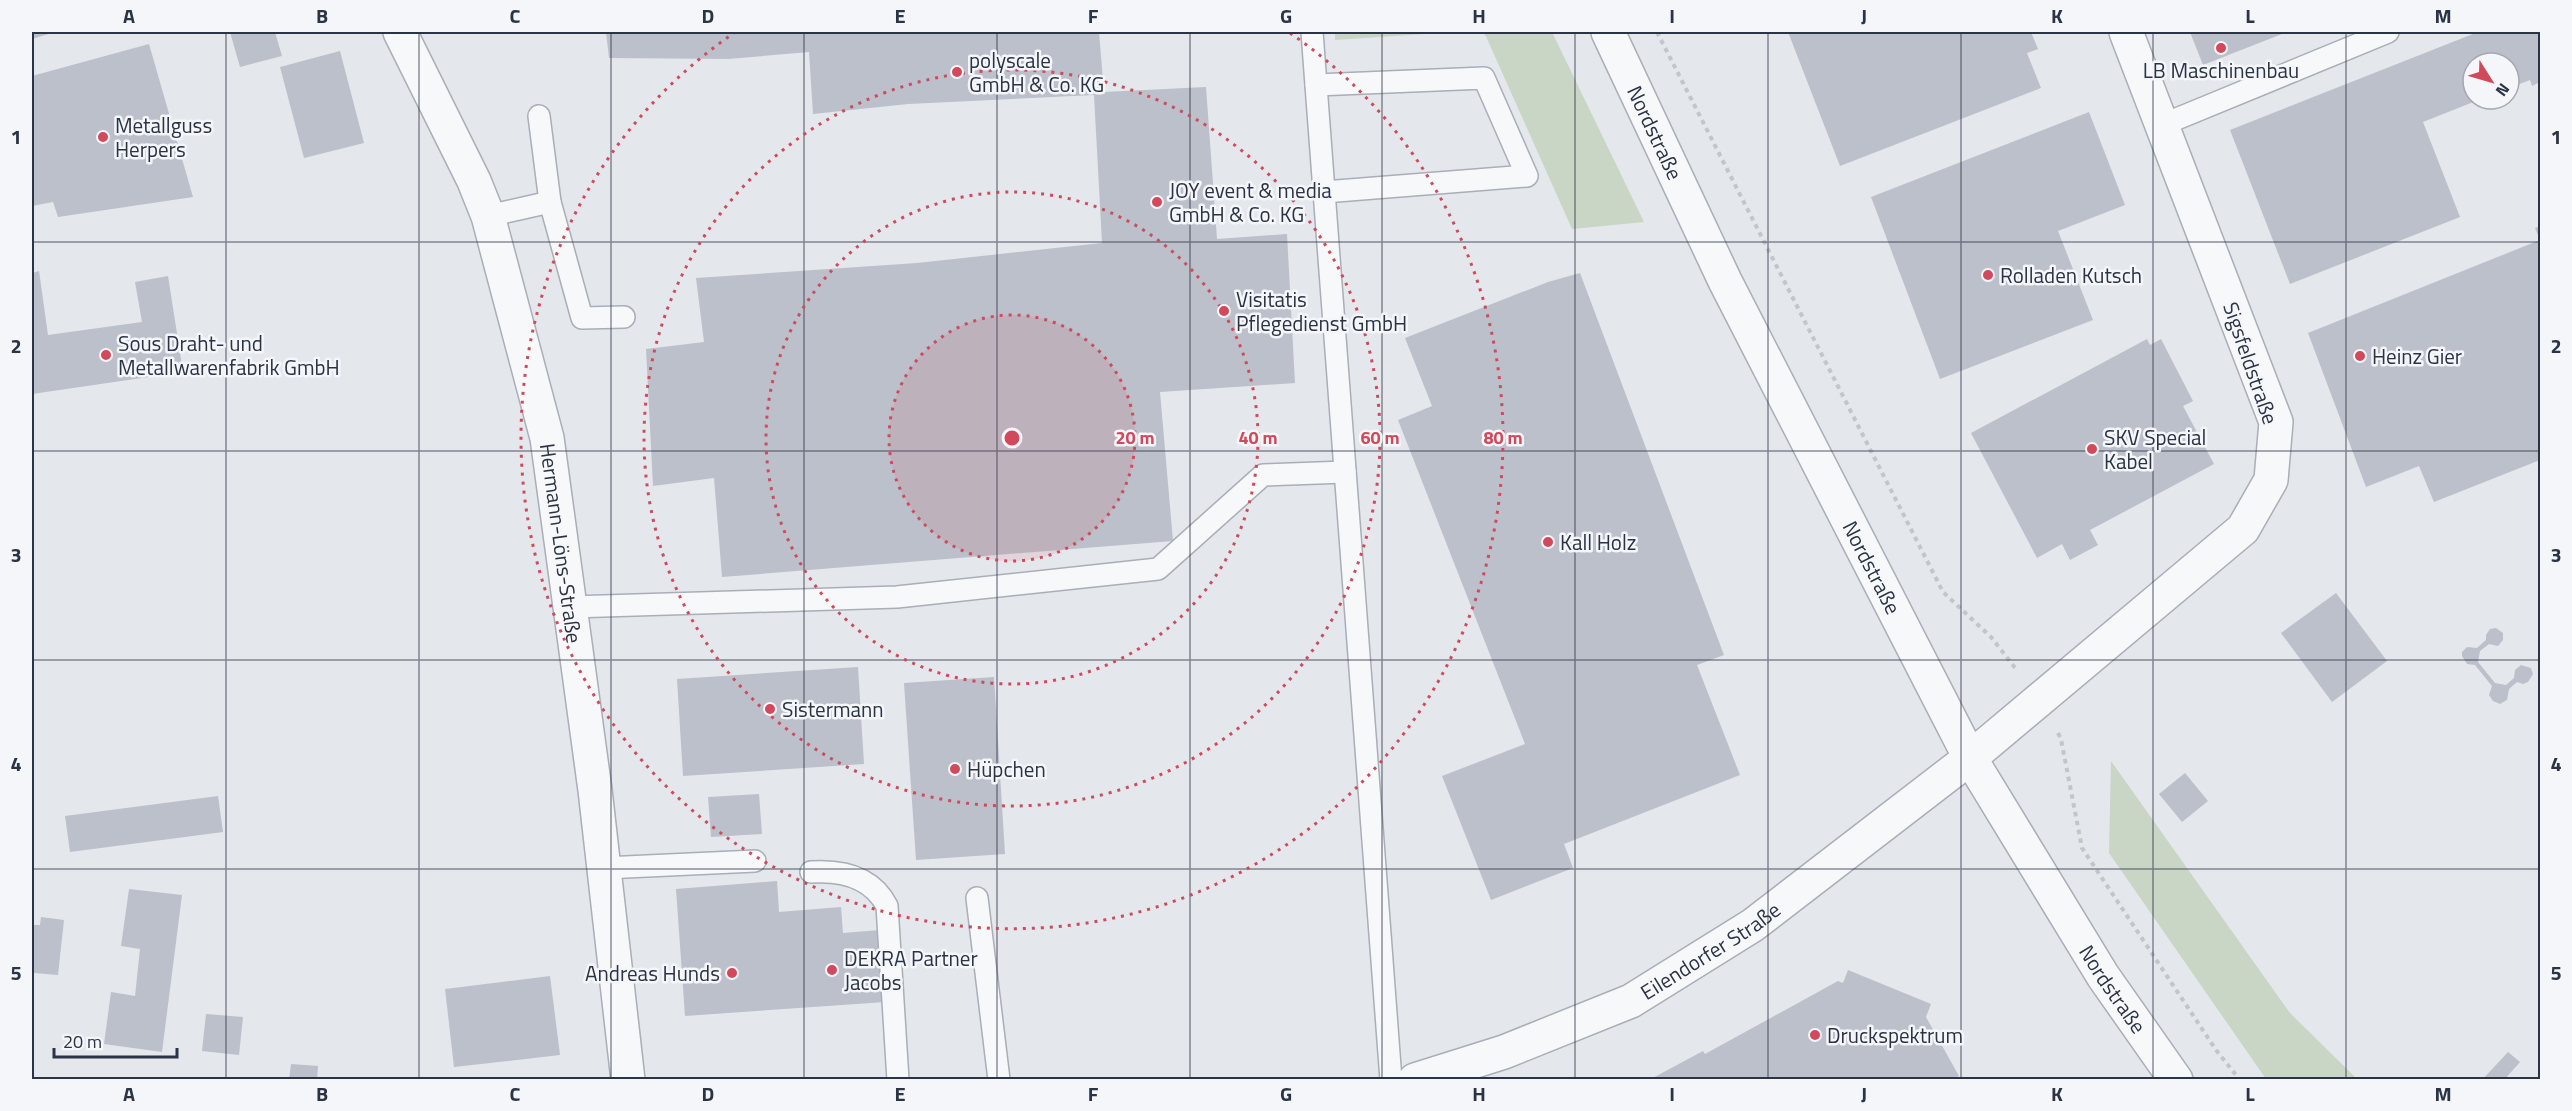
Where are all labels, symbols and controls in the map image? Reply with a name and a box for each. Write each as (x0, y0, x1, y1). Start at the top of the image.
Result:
text: A (123, 0, 135, 31)
text: B (316, 0, 328, 31)
text: C (510, 0, 521, 31)
text: D (702, 0, 714, 31)
text: E (894, 0, 906, 31)
text: F (1088, 0, 1099, 31)
text: G (1280, 0, 1292, 31)
text: H (1472, 0, 1486, 31)
text: I (1669, 0, 1675, 31)
text: J (1861, 0, 1867, 31)
text: K (2051, 0, 2063, 31)
text: L (2245, 0, 2255, 31)
text: M (2434, 0, 2452, 31)
marker: LB Maschinenbau (2214, 41, 2228, 55)
place label: polyscale GmbH & Co. KG (969, 44, 1104, 100)
north arrow (2461, 51, 2521, 111)
place label: LB Maschinenbau (2143, 54, 2299, 86)
marker: polyscale GmbH & Co. KG (950, 65, 964, 79)
text: N (2490, 78, 2516, 102)
street label: Nordstraße (1619, 80, 1691, 185)
place label: Metallguss Herpers (115, 109, 212, 165)
text: 1 (10, 121, 22, 152)
text: 1 (2550, 121, 2562, 152)
marker: Metallguss Herpers (96, 130, 110, 144)
place label: JOY event & media GmbH & Co. KG (1169, 174, 1332, 230)
marker: JOY event & media GmbH & Co. KG (1150, 195, 1164, 209)
place label: Rolladen Kutsch (2000, 259, 2142, 291)
marker: Rolladen Kutsch (1981, 268, 1995, 282)
place label: Visitatis Pflegedienst GmbH (1236, 283, 1407, 339)
street label: Sigsfeldstraße (2215, 298, 2287, 428)
marker: Visitatis Pflegedienst GmbH (1217, 304, 1231, 318)
place label: Sous Draht- und Metallwarenfabrik GmbH (118, 327, 340, 383)
text: 2 (10, 330, 22, 361)
text: 2 (2550, 330, 2562, 361)
place label: Heinz Gier (2372, 340, 2462, 372)
marker: Sous Draht- und Metallwarenfabrik GmbH (99, 348, 113, 362)
marker: Heinz Gier (2353, 349, 2367, 363)
place label: SKV Special Kabel (2104, 421, 2206, 477)
text: 20 m (1115, 424, 1155, 451)
text: 40 m (1238, 424, 1278, 451)
text: 60 m (1360, 424, 1400, 451)
text: 80 m (1483, 424, 1523, 451)
centre of rings (1002, 428, 1022, 448)
street label: Hermann-Löns-Straße (532, 441, 591, 645)
marker: SKV Special Kabel (2085, 442, 2099, 456)
street label: Nordstraße (1835, 515, 1909, 620)
place label: Kall Holz (1560, 526, 1636, 558)
marker: Kall Holz (1541, 535, 1555, 549)
text: 3 (10, 539, 22, 570)
text: 3 (2550, 539, 2562, 570)
place label: Sistermann (782, 693, 884, 725)
marker: Sistermann (763, 702, 777, 716)
text: 4 (10, 748, 22, 779)
text: 4 (2550, 748, 2562, 779)
place label: Hüpchen (967, 753, 1046, 785)
marker: Hüpchen (948, 762, 962, 776)
street label: Eilendorfer Straße (1634, 894, 1787, 1007)
street label: Nordstraße (2072, 938, 2154, 1040)
place label: DEKRA Partner Jacobs (844, 942, 978, 998)
text: 5 (10, 957, 22, 988)
place label: Andreas Hunds (585, 957, 720, 989)
text: 5 (2550, 957, 2562, 988)
marker: DEKRA Partner Jacobs (825, 963, 839, 977)
marker: Andreas Hunds (725, 966, 739, 980)
place label: Druckspektrum (1827, 1019, 1963, 1051)
scale bar (54, 1021, 177, 1059)
text: 20 m (63, 1028, 102, 1055)
marker: Druckspektrum (1808, 1028, 1822, 1042)
text: A (123, 1078, 135, 1109)
text: B (316, 1078, 328, 1109)
text: C (510, 1078, 521, 1109)
text: D (702, 1078, 714, 1109)
text: E (894, 1078, 906, 1109)
text: F (1088, 1078, 1099, 1109)
text: G (1280, 1078, 1292, 1109)
text: H (1472, 1078, 1486, 1109)
text: I (1669, 1078, 1675, 1109)
text: J (1861, 1078, 1867, 1109)
text: K (2051, 1078, 2063, 1109)
text: L (2245, 1078, 2255, 1109)
text: M (2434, 1078, 2452, 1109)

